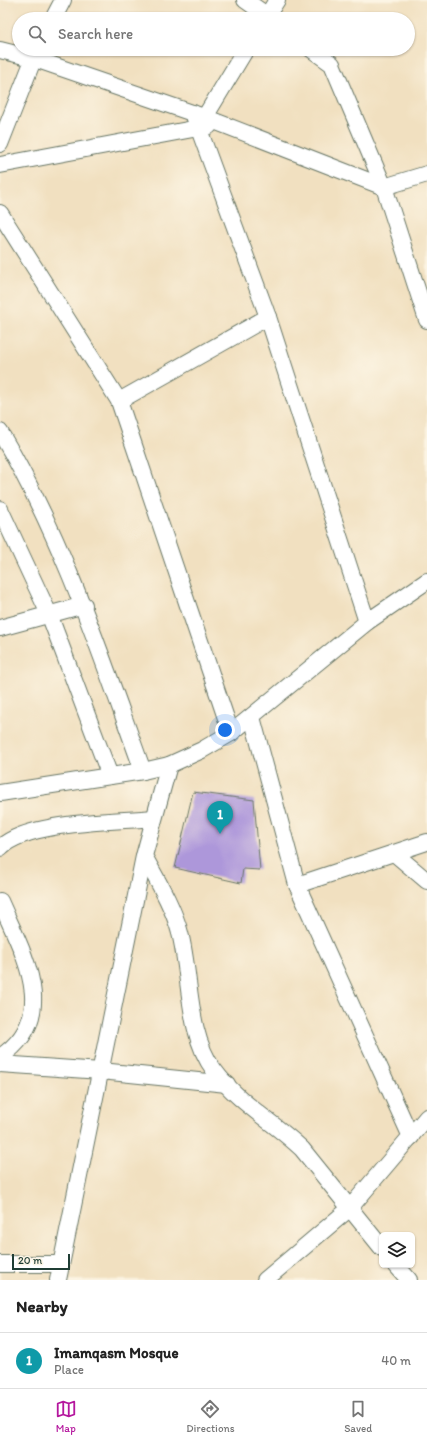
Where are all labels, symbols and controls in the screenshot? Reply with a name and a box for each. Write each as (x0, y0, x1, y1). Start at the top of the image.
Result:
search box (12, 12, 415, 56)
icon: search (26, 23, 48, 45)
text: Search here (58, 25, 133, 43)
your location (215, 720, 235, 740)
pin: 1 (207, 801, 233, 834)
map controls (379, 1232, 415, 1268)
button: layers (379, 1232, 415, 1268)
scale bar (12, 1252, 70, 1271)
text: 20 m (18, 1254, 42, 1267)
text: Nearby (16, 1296, 68, 1316)
text: Imamqasm Mosque (54, 1344, 179, 1362)
text: 1 (26, 1353, 32, 1368)
text: 40 m (381, 1353, 411, 1368)
text: Place (54, 1362, 84, 1377)
tab: Map (55, 1398, 77, 1435)
tab: Directions (186, 1398, 235, 1435)
tab: Saved (344, 1398, 372, 1435)

